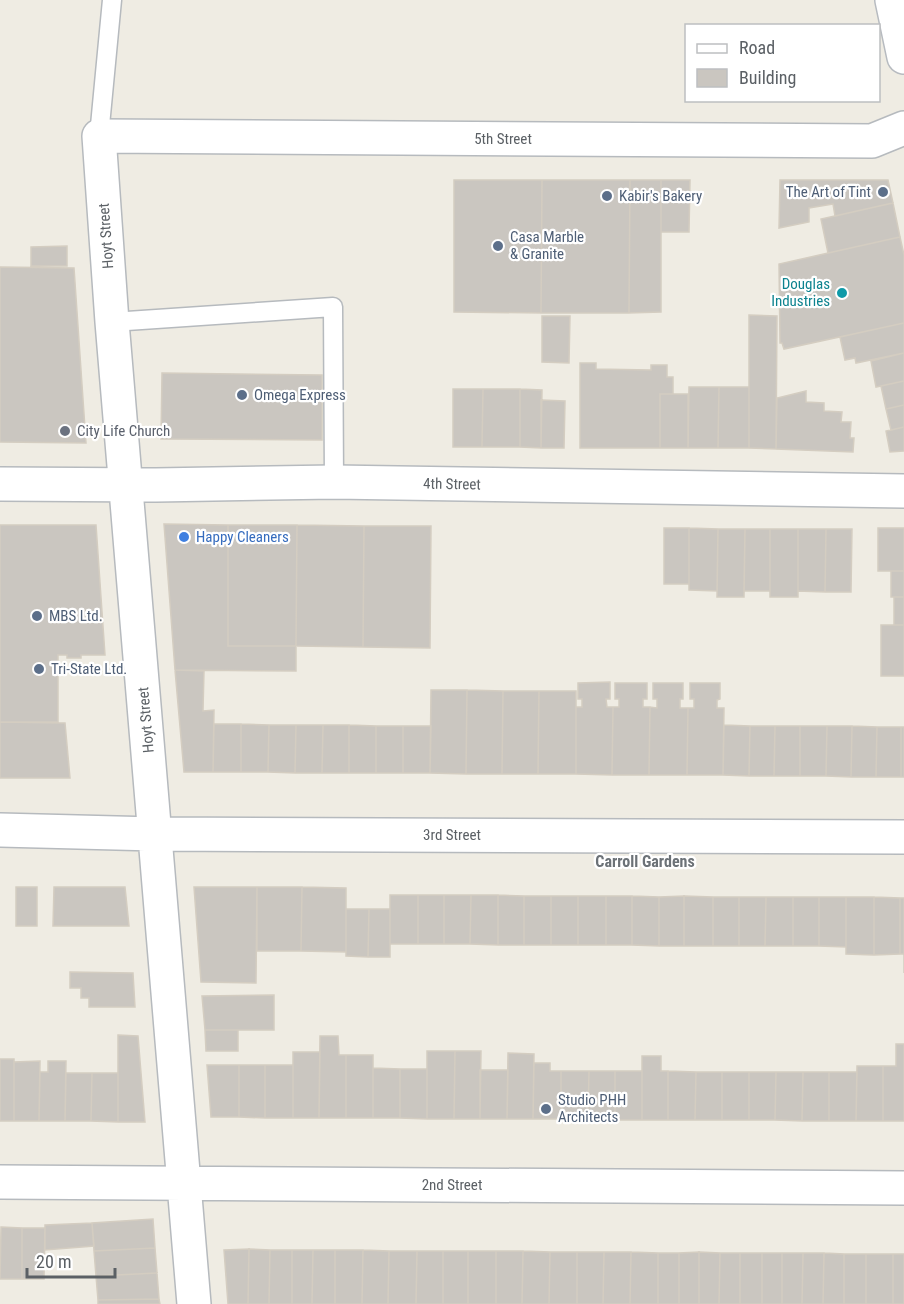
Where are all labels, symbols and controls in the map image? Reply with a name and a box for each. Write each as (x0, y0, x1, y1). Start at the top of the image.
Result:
legend (685, 24, 880, 102)
text: Road (739, 37, 775, 58)
text: Building (739, 67, 796, 88)
street label: 5th Street (474, 130, 532, 148)
place label: The Art of Tint (786, 183, 871, 201)
marker: The Art of Tint (876, 185, 890, 199)
place label: Kabir's Bakery (619, 187, 702, 205)
marker: Kabir's Bakery (600, 189, 614, 203)
street label: Hoyt Street (95, 202, 117, 270)
place label: Casa Marble & Granite (510, 228, 584, 263)
marker: Casa Marble & Granite (491, 239, 505, 253)
place label: Douglas Industries (771, 275, 830, 310)
marker: Douglas Industries (835, 286, 849, 300)
place label: Omega Express (254, 386, 346, 404)
marker: Omega Express (235, 388, 249, 402)
place label: City Life Church (77, 422, 170, 440)
marker: City Life Church (58, 424, 72, 438)
street label: 4th Street (423, 474, 481, 494)
place label: Happy Cleaners (196, 528, 289, 546)
marker: Happy Cleaners (177, 530, 191, 544)
place label: MBS Ltd. (49, 607, 103, 625)
marker: MBS Ltd. (30, 609, 44, 623)
place label: Tri-State Ltd. (51, 660, 127, 678)
marker: Tri-State Ltd. (32, 662, 46, 676)
street label: Hoyt Street (134, 686, 158, 754)
street label: 3rd Street (423, 826, 481, 844)
district label: Carroll Gardens (595, 852, 695, 871)
place label: Studio PHH Architects (558, 1091, 626, 1126)
marker: Studio PHH Architects (539, 1102, 553, 1116)
street label: 2nd Street (422, 1176, 482, 1194)
scale bar (27, 1241, 116, 1279)
text: 20 m (36, 1251, 71, 1272)

